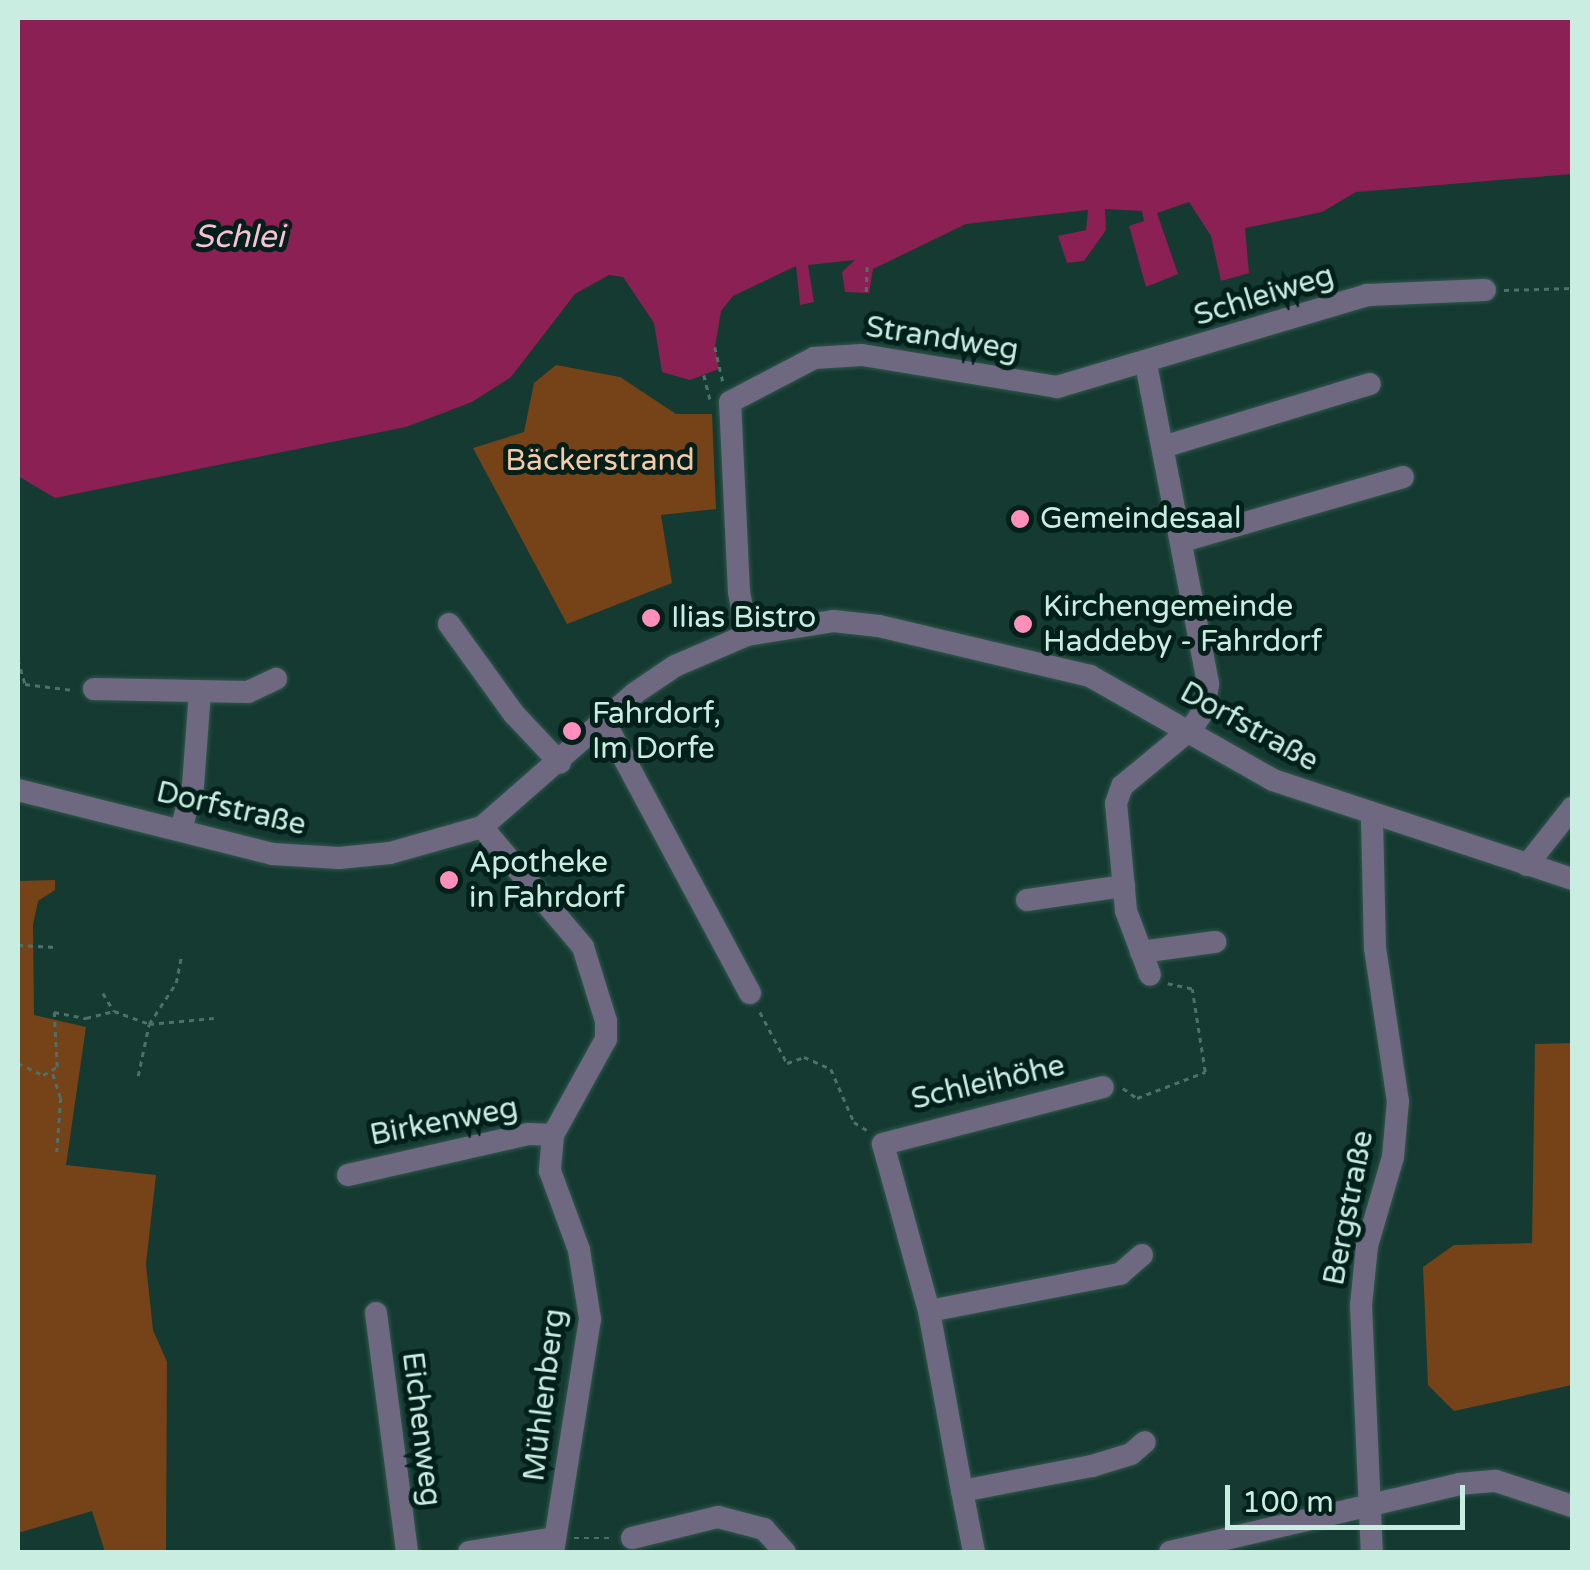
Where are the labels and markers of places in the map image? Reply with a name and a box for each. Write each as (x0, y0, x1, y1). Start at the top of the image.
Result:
place label: Gemeindesaal (1040, 501, 1241, 537)
marker: Gemeindesaal (1009, 508, 1031, 530)
place label: Kirchengemeinde Haddeby - Fahrdorf (1043, 589, 1322, 660)
place label: Ilias Bistro (671, 600, 816, 636)
marker: Ilias Bistro (640, 607, 662, 629)
marker: Kirchengemeinde Haddeby - Fahrdorf (1012, 613, 1034, 635)
place label: Fahrdorf, Im Dorfe (592, 696, 721, 766)
marker: Fahrdorf, Im Dorfe (561, 720, 583, 742)
place label: Apotheke in Fahrdorf (469, 845, 625, 916)
marker: Apotheke in Fahrdorf (438, 869, 460, 891)

